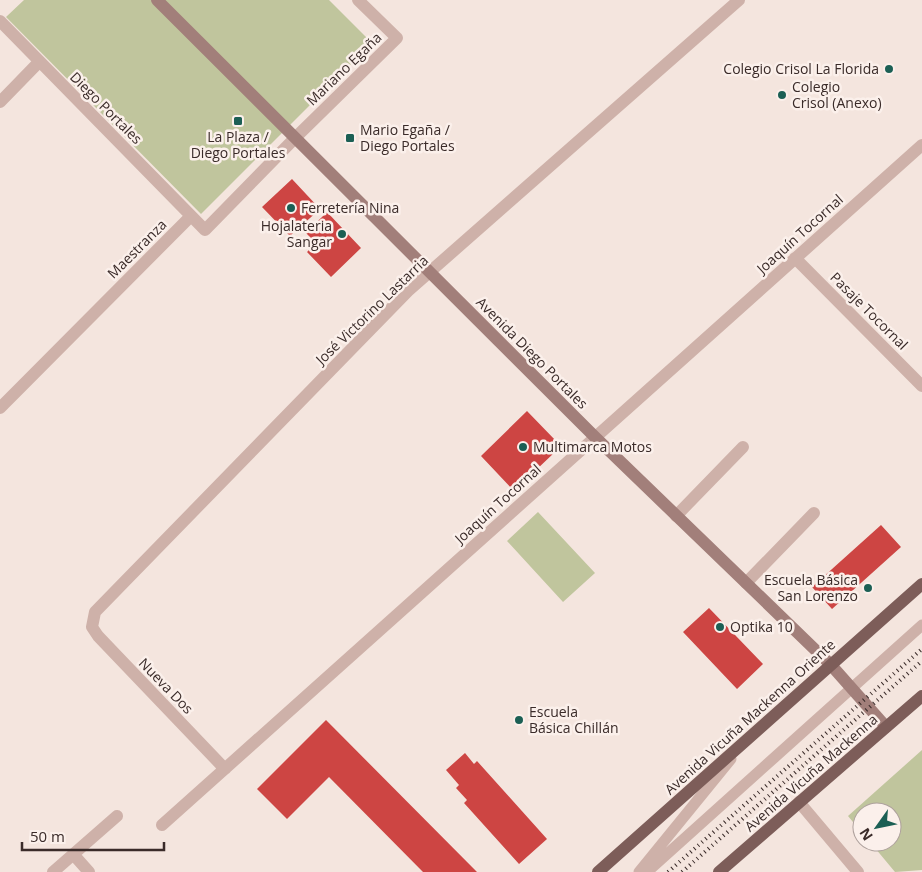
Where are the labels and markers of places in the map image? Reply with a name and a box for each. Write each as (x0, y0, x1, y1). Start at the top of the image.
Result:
place label: Colegio Crisol La Florida (723, 59, 879, 78)
marker: Colegio Crisol La Florida (883, 63, 895, 75)
place label: Colegio Crisol (Anexo) (792, 77, 882, 112)
marker: Colegio Crisol (Anexo) (776, 89, 788, 101)
marker: La Plaza / Diego Portales (232, 115, 244, 127)
place label: Mario Egaña / Diego Portales (360, 120, 455, 155)
place label: La Plaza / Diego Portales (191, 127, 286, 162)
marker: Mario Egaña / Diego Portales (344, 132, 356, 144)
place label: Ferretería Nina (301, 198, 399, 217)
marker: Ferretería Nina (285, 202, 297, 214)
place label: Hojalateria Sangar (261, 216, 332, 251)
marker: Hojalateria Sangar (336, 228, 348, 240)
place label: Multimarca Motos (533, 437, 652, 456)
marker: Multimarca Motos (517, 441, 529, 453)
place label: Escuela Básica San Lorenzo (764, 570, 858, 605)
marker: Escuela Básica San Lorenzo (862, 582, 874, 594)
place label: Optika 10 (730, 617, 793, 636)
marker: Optika 10 (714, 621, 726, 633)
place label: Escuela Básica Chillán (529, 702, 619, 737)
marker: Escuela Básica Chillán (513, 714, 525, 726)

